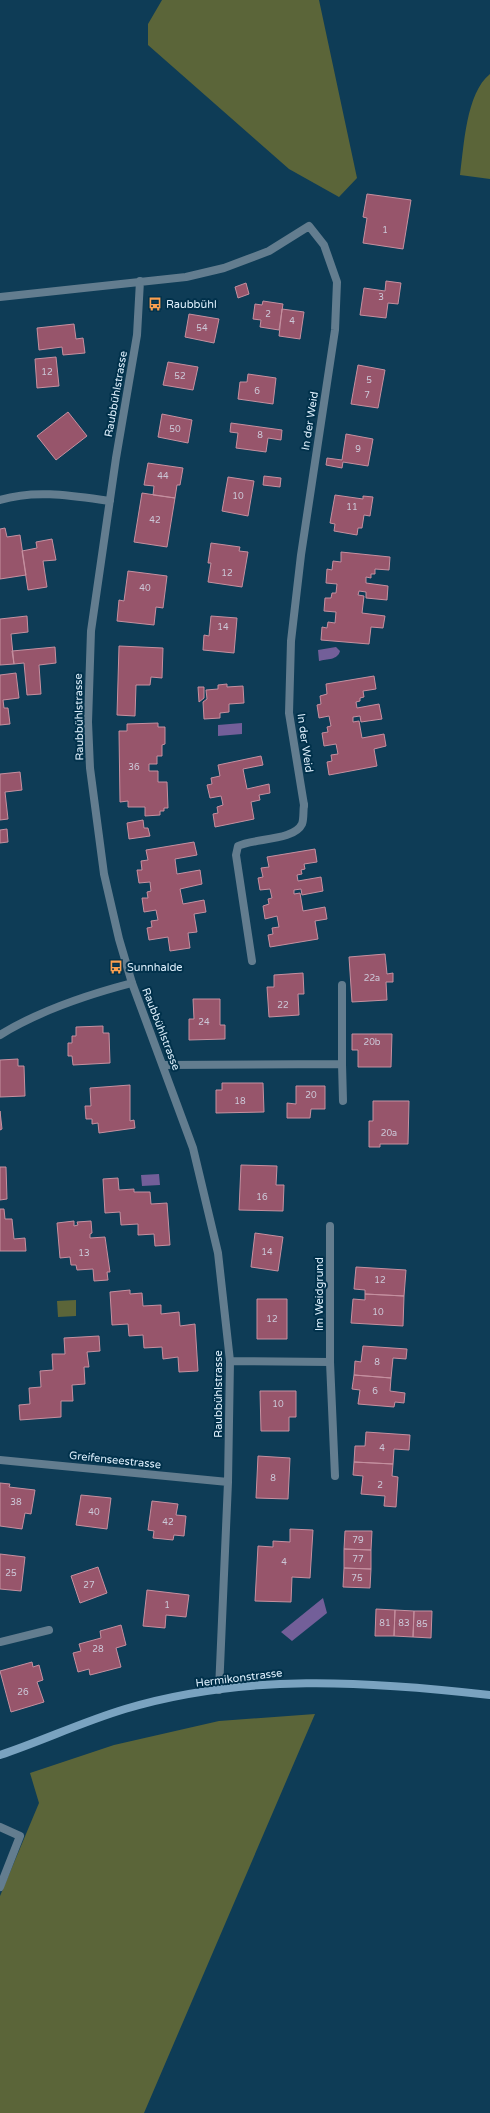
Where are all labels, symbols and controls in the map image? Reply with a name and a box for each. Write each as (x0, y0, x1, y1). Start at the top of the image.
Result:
house number: 1 (382, 225, 388, 236)
house number: 3 (378, 292, 384, 303)
bus stop icon: Raubbühl (147, 296, 163, 312)
place label: Raubbühl (166, 298, 217, 311)
house number: 2 (265, 309, 271, 320)
house number: 4 (289, 316, 295, 327)
house number: 54 (196, 323, 208, 334)
street label: Raubbühlstrasse (102, 350, 130, 438)
house number: 12 (41, 367, 53, 378)
house number: 52 (174, 371, 186, 382)
house number: 5 (366, 375, 372, 386)
house number: 6 (254, 386, 260, 397)
house number: 7 (364, 390, 370, 401)
street label: In der Weid (299, 391, 321, 451)
house number: 50 (169, 424, 181, 435)
house number: 8 (257, 430, 263, 441)
house number: 9 (355, 444, 361, 455)
house number: 44 (157, 471, 169, 482)
house number: 10 (232, 491, 244, 502)
house number: 11 (346, 502, 358, 513)
house number: 42 (149, 515, 161, 526)
house number: 12 (221, 568, 233, 579)
house number: 40 (139, 583, 151, 594)
house number: 14 (217, 622, 229, 633)
street label: Raubbühlstrasse (72, 673, 86, 761)
street label: In der Weid (294, 713, 316, 773)
house number: 36 (128, 762, 140, 773)
bus stop icon: Sunnhalde (108, 959, 124, 975)
place label: Sunnhalde (127, 961, 183, 974)
house number: 22a (364, 973, 380, 984)
street label: Raubbühlstrasse (139, 986, 183, 1072)
house number: 22 (277, 1000, 289, 1011)
house number: 24 (198, 1017, 210, 1028)
house number: 20b (364, 1037, 381, 1048)
house number: 20 (305, 1090, 317, 1101)
house number: 18 (234, 1096, 246, 1107)
house number: 20a (381, 1128, 397, 1139)
house number: 16 (256, 1192, 268, 1203)
house number: 14 (261, 1247, 273, 1258)
house number: 13 (78, 1248, 90, 1259)
street label: Im Weidgrund (313, 1257, 326, 1331)
house number: 12 (374, 1275, 386, 1286)
house number: 10 (372, 1307, 384, 1318)
house number: 12 (266, 1314, 278, 1325)
street label: Raubbühlstrasse (212, 1350, 225, 1438)
house number: 8 (374, 1357, 380, 1368)
house number: 6 (372, 1386, 378, 1397)
house number: 10 (272, 1399, 284, 1410)
house number: 4 (379, 1443, 385, 1454)
street label: Greifenseestrasse (68, 1449, 162, 1471)
house number: 8 (270, 1473, 276, 1484)
house number: 2 (377, 1480, 383, 1491)
house number: 38 (10, 1497, 22, 1508)
house number: 40 (88, 1507, 100, 1518)
house number: 42 (162, 1517, 174, 1528)
house number: 79 (352, 1535, 364, 1546)
house number: 77 (352, 1554, 364, 1565)
house number: 4 (281, 1557, 287, 1568)
house number: 25 (5, 1568, 17, 1579)
house number: 75 (351, 1573, 363, 1584)
house number: 27 (83, 1580, 95, 1591)
house number: 1 (164, 1600, 170, 1611)
house number: 81 (379, 1618, 391, 1629)
house number: 83 (398, 1618, 410, 1629)
house number: 85 (416, 1619, 428, 1630)
house number: 28 (92, 1644, 104, 1655)
street label: Hermikonstrasse (195, 1666, 283, 1690)
house number: 26 (17, 1687, 29, 1698)

